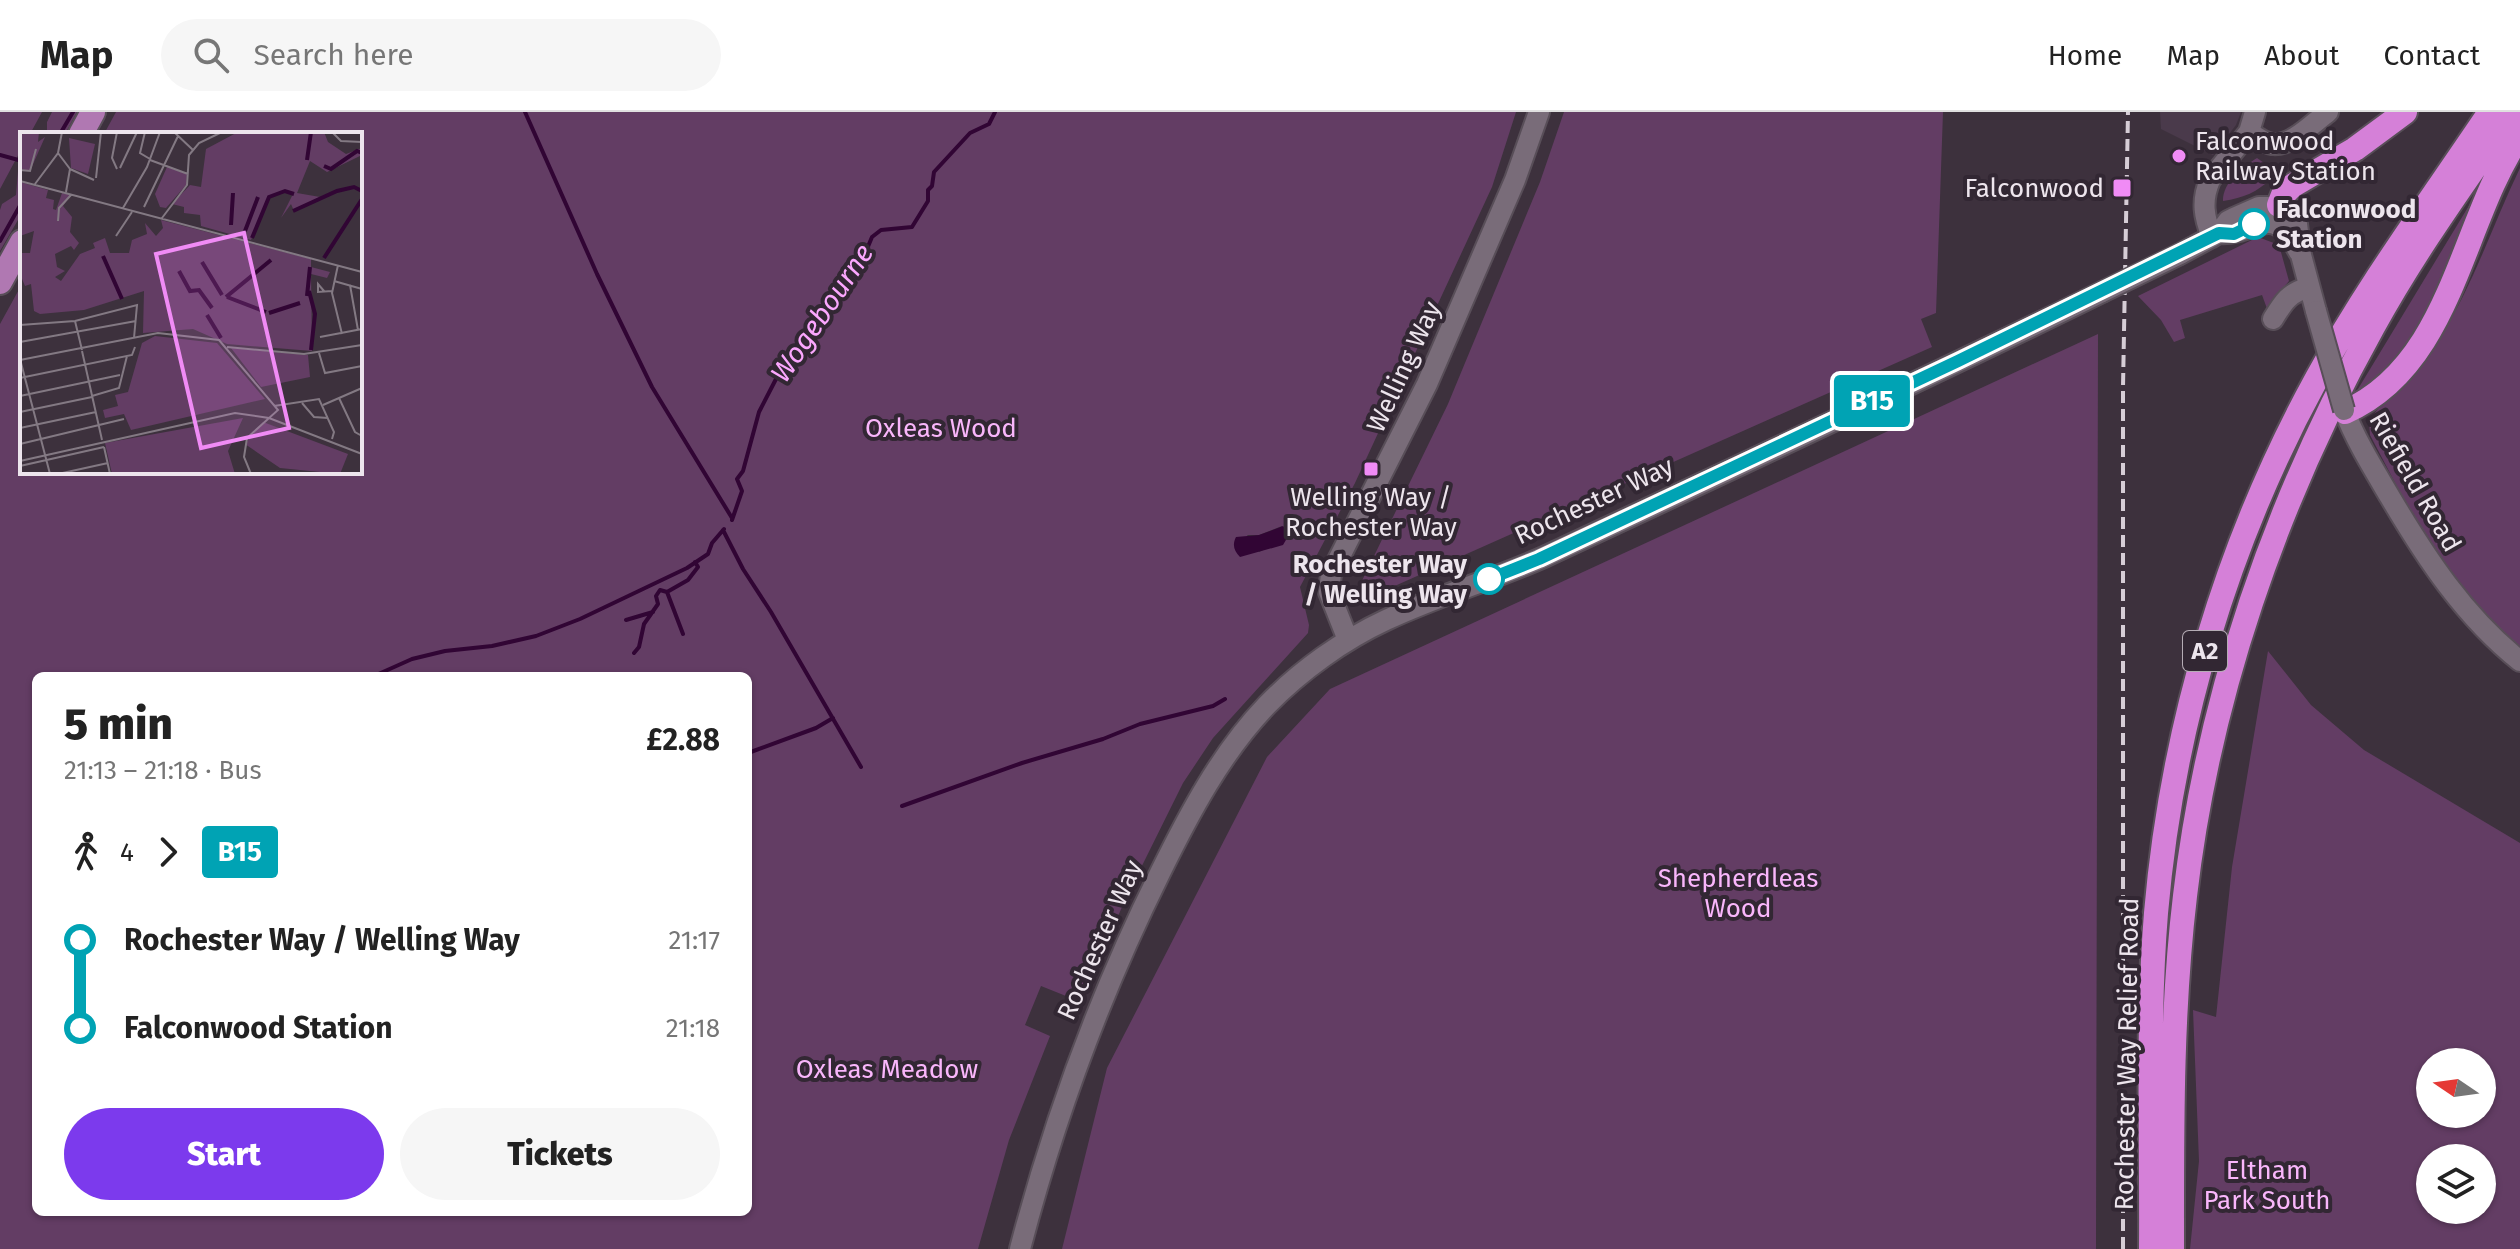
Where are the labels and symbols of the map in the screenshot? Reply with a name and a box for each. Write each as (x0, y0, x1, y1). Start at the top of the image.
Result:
place label: Falconwood Railway Station (2195, 126, 2376, 187)
inset map (20, 132, 362, 474)
marker: Falconwood Railway Station (2170, 147, 2188, 165)
place label: Falconwood (1965, 173, 2104, 204)
marker: Falconwood (2111, 177, 2133, 199)
place label: Falconwood Station (2276, 194, 2416, 255)
marker: Falconwood Station (2239, 209, 2269, 239)
water label: Wogebourne (764, 238, 880, 388)
street label: Welling Way (1360, 296, 1448, 437)
line badge: B15 (1826, 375, 1918, 427)
street label: Riefield Road (2363, 407, 2467, 557)
park label: Oxleas Wood (865, 413, 1017, 444)
street label: Rochester Way (1510, 451, 1679, 551)
marker: Welling Way / Rochester Way (1362, 460, 1380, 478)
place label: Welling Way / Rochester Way (1285, 482, 1457, 543)
place label: Rochester Way / Welling Way (1293, 549, 1468, 610)
marker: Rochester Way / Welling Way (1474, 564, 1504, 594)
road number: A2 (2183, 631, 2227, 671)
street label: Rochester Way (1051, 855, 1149, 1025)
park label: Shepherdleas Wood (1658, 863, 1818, 924)
street label: Rochester Way Relief Road (2109, 897, 2145, 1211)
north arrow (2416, 1048, 2496, 1128)
park label: Oxleas Meadow (796, 1054, 979, 1085)
park label: Eltham Park South (2203, 1155, 2331, 1216)

